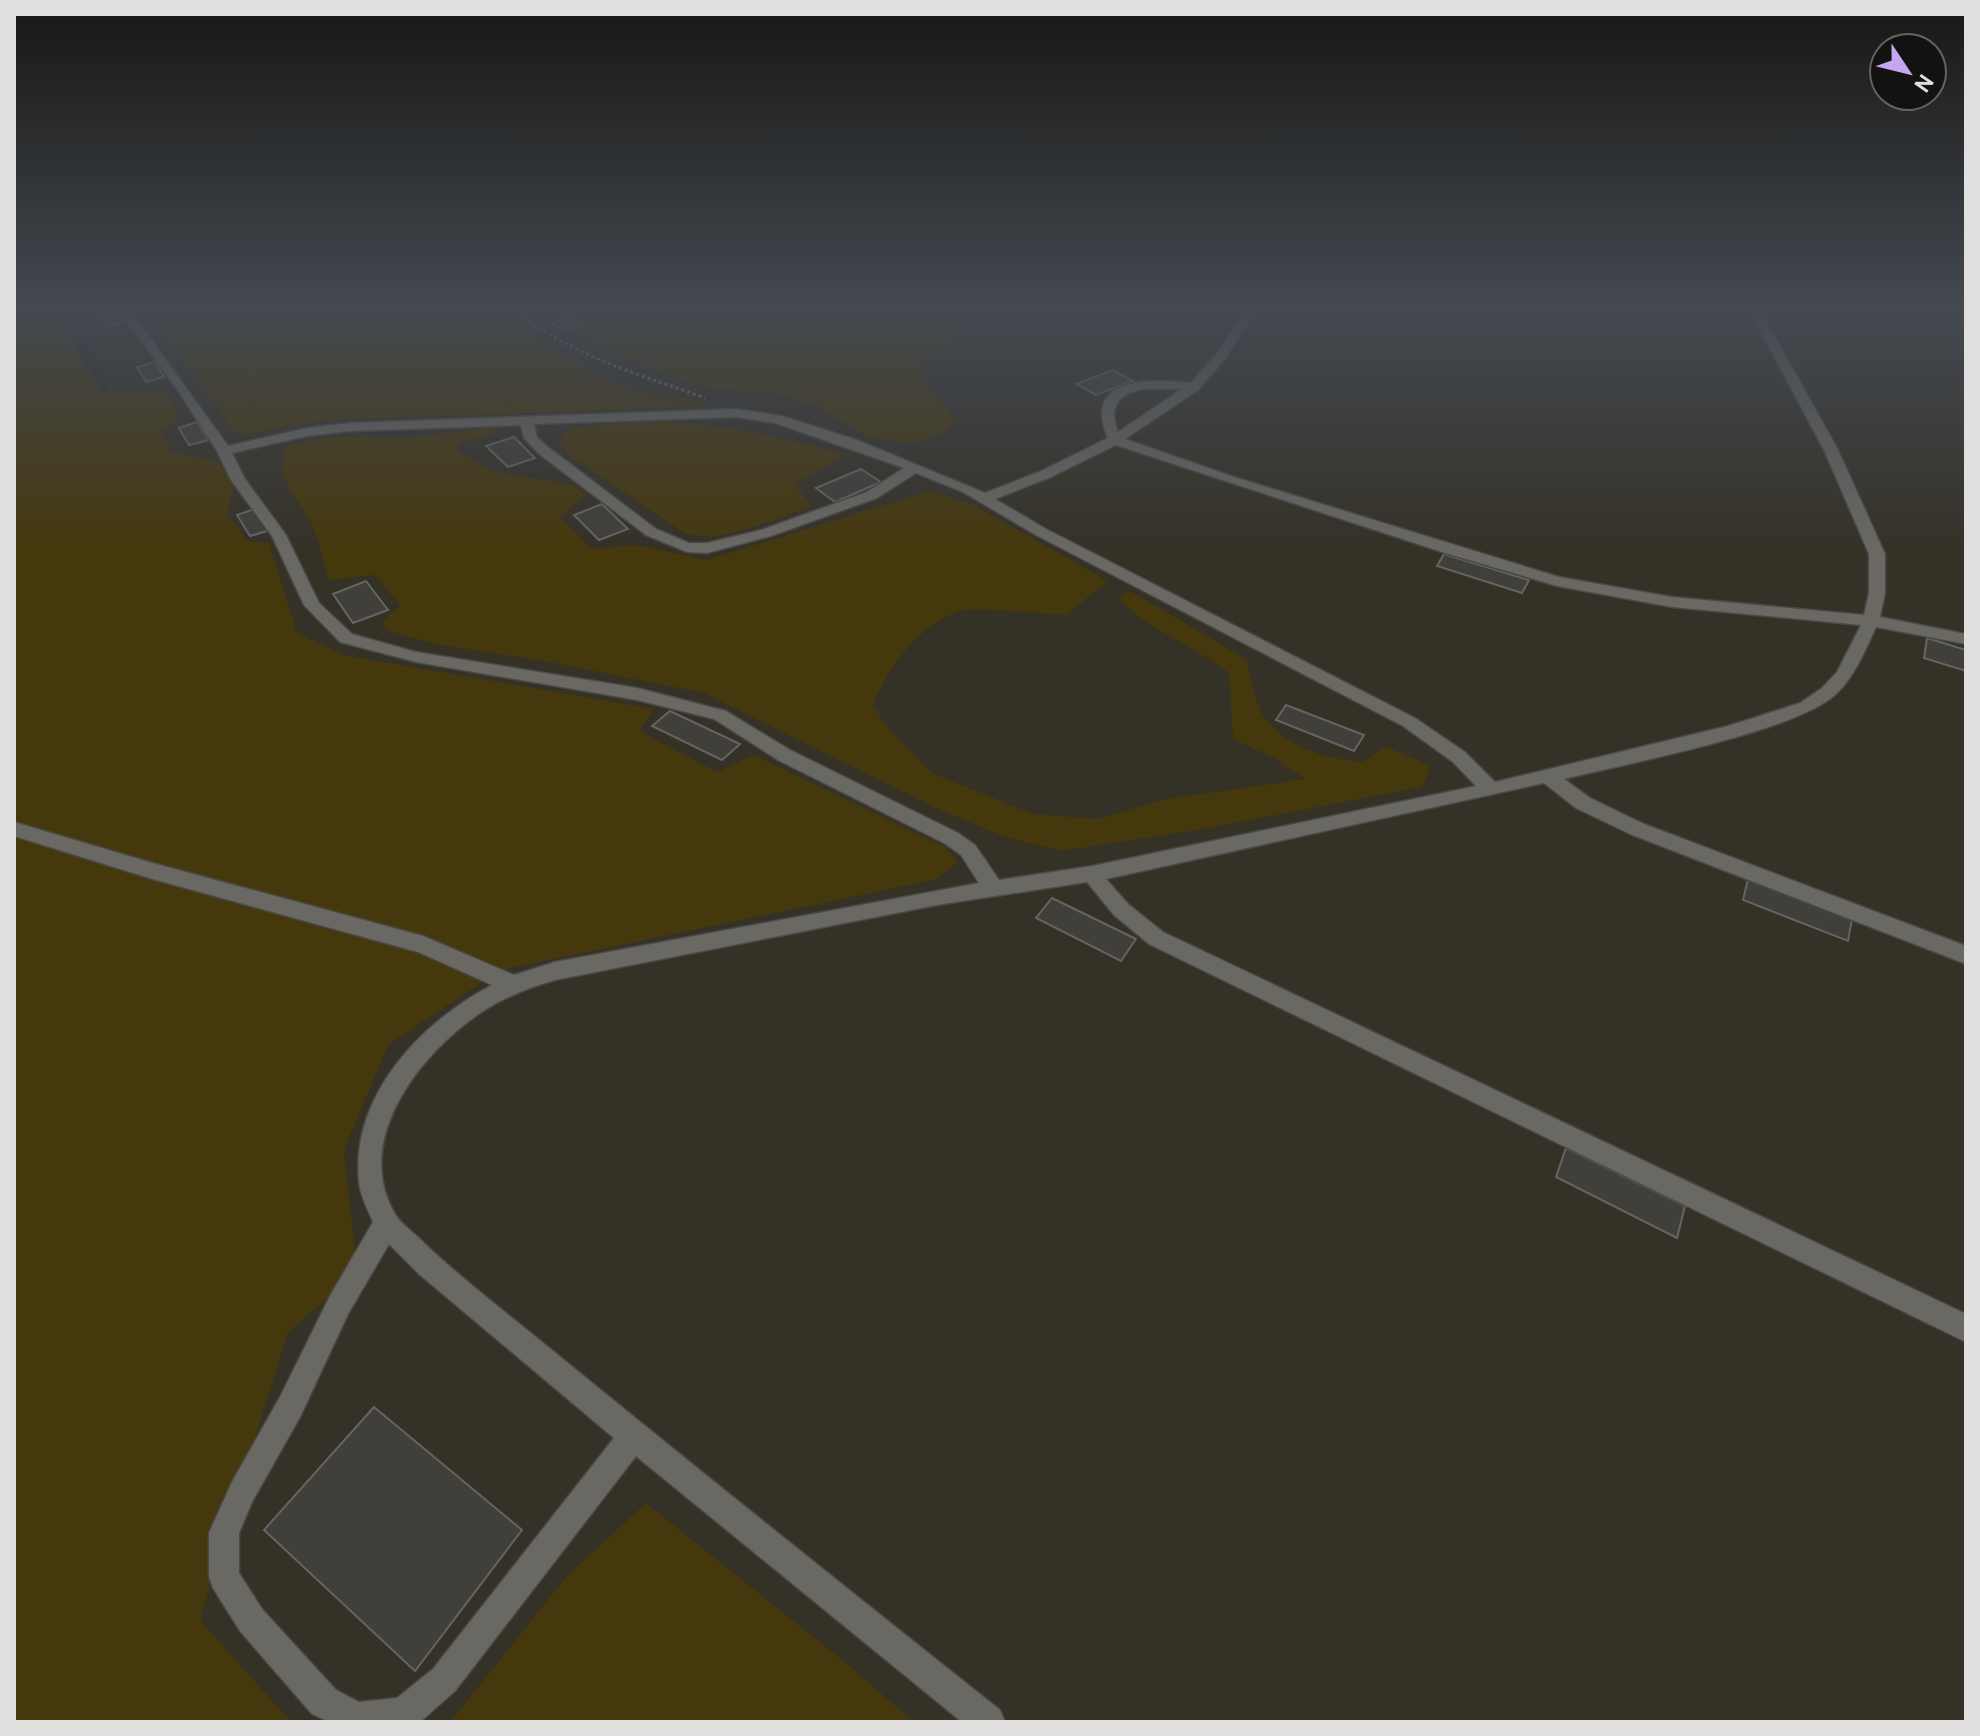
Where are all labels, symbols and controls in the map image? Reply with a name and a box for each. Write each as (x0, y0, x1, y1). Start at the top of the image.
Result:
north arrow (1868, 32, 1948, 112)
text: N (1907, 68, 1938, 96)

